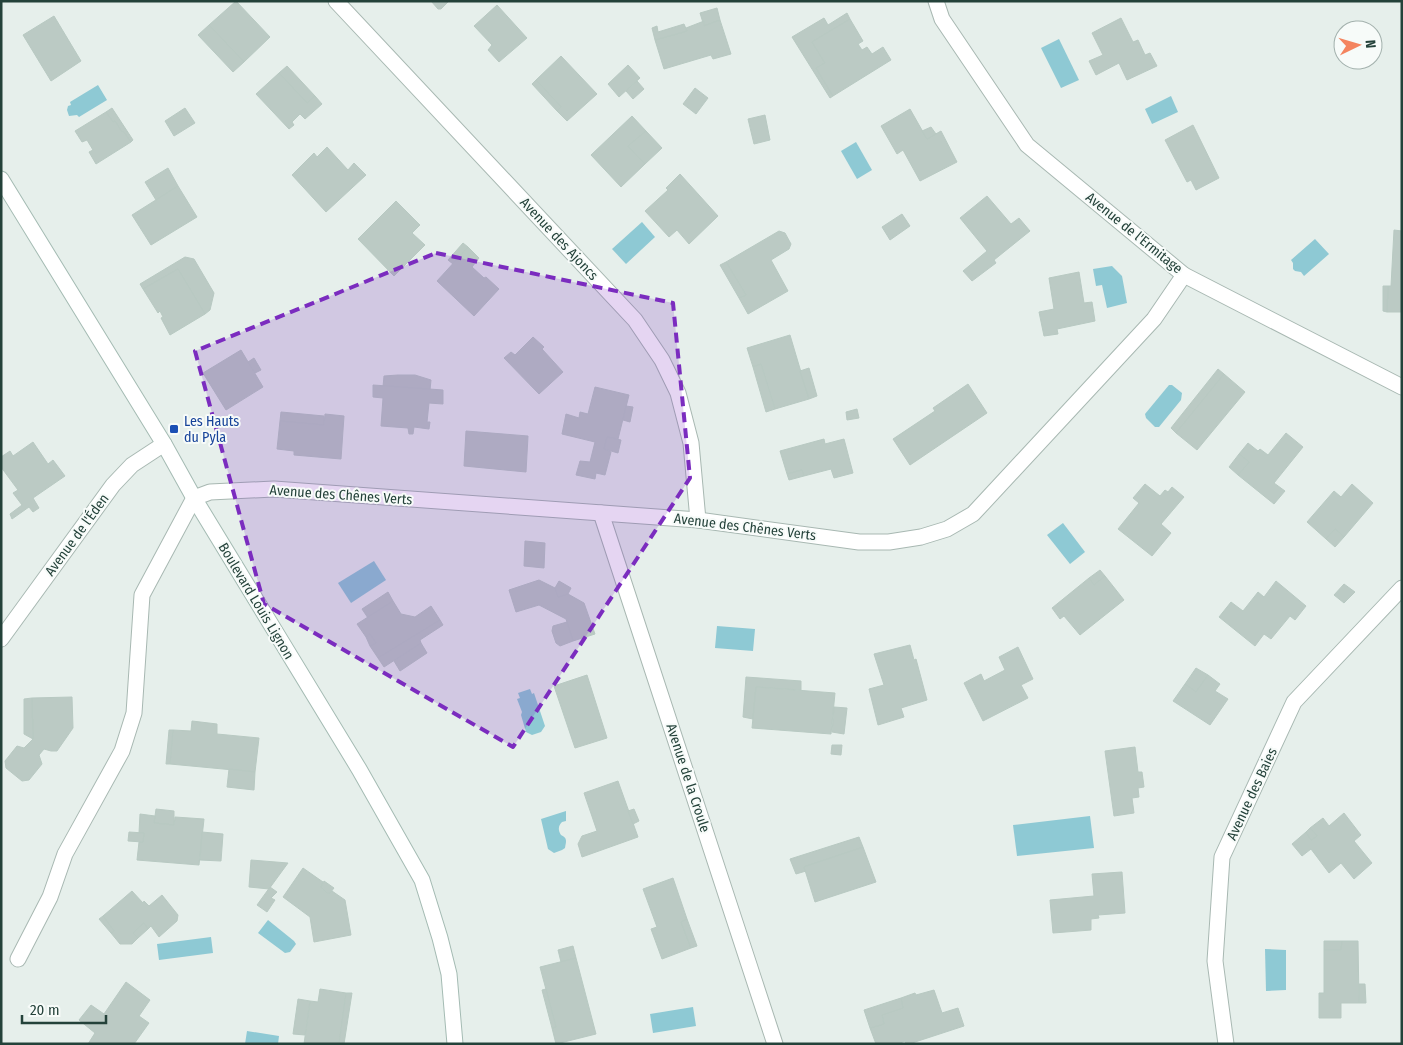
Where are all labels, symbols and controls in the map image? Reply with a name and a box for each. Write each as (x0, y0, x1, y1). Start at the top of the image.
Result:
north arrow (1333, 20, 1383, 70)
text: N (1362, 39, 1379, 49)
street label: Avenue de l'Ermitage (1082, 189, 1186, 277)
street label: Avenue des Ajoncs (516, 194, 602, 284)
place label: Les Hauts du Pyla (184, 413, 239, 446)
marker: Les Hauts du Pyla (168, 423, 180, 435)
street label: Avenue des Chênes Verts (269, 482, 413, 508)
street label: Avenue de l'Éden (41, 490, 113, 579)
street label: Avenue des Chênes Verts (673, 510, 817, 544)
street label: Boulevard Louis Lignon (215, 540, 297, 662)
street label: Avenue de la Croule (662, 721, 714, 835)
street label: Avenue des Baies (1223, 745, 1281, 843)
scale bar (22, 992, 106, 1024)
text: 20 m (30, 1001, 60, 1019)

